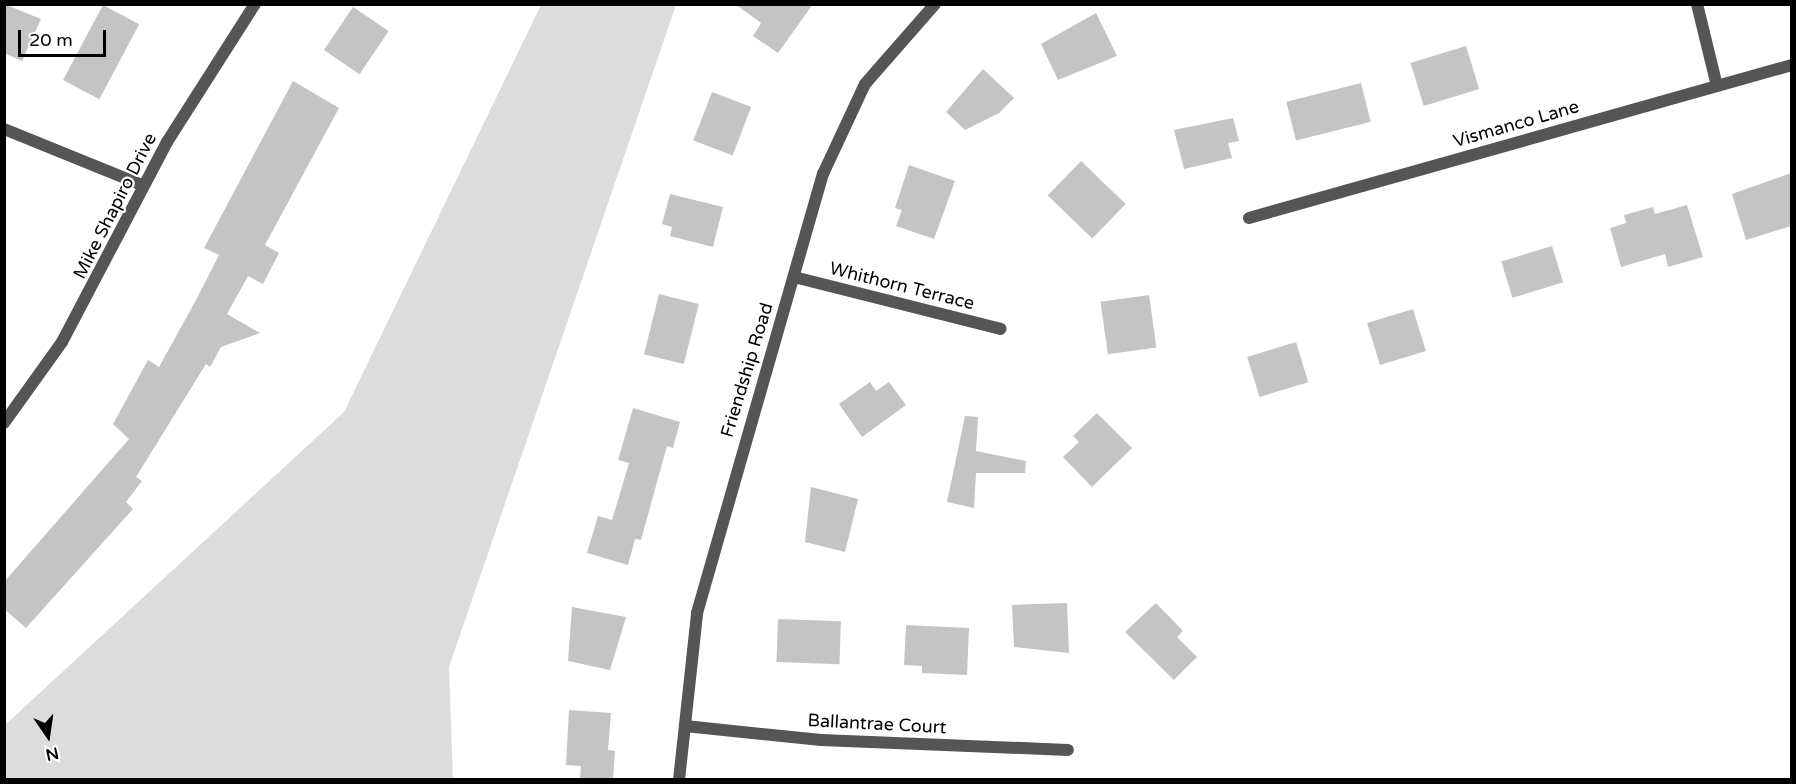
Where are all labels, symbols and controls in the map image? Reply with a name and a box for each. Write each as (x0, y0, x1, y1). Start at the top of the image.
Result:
scale bar (21, 18, 110, 56)
text: 20 m (29, 29, 73, 51)
street label: Vismanco Lane (1451, 96, 1581, 152)
street label: Mike Shapiro Drive (69, 130, 161, 282)
street label: Whithorn Terrace (827, 258, 977, 314)
street label: Friendship Road (716, 300, 778, 440)
north arrow (18, 706, 78, 766)
street label: Ballantrae Court (807, 710, 947, 738)
text: N (44, 742, 61, 765)

